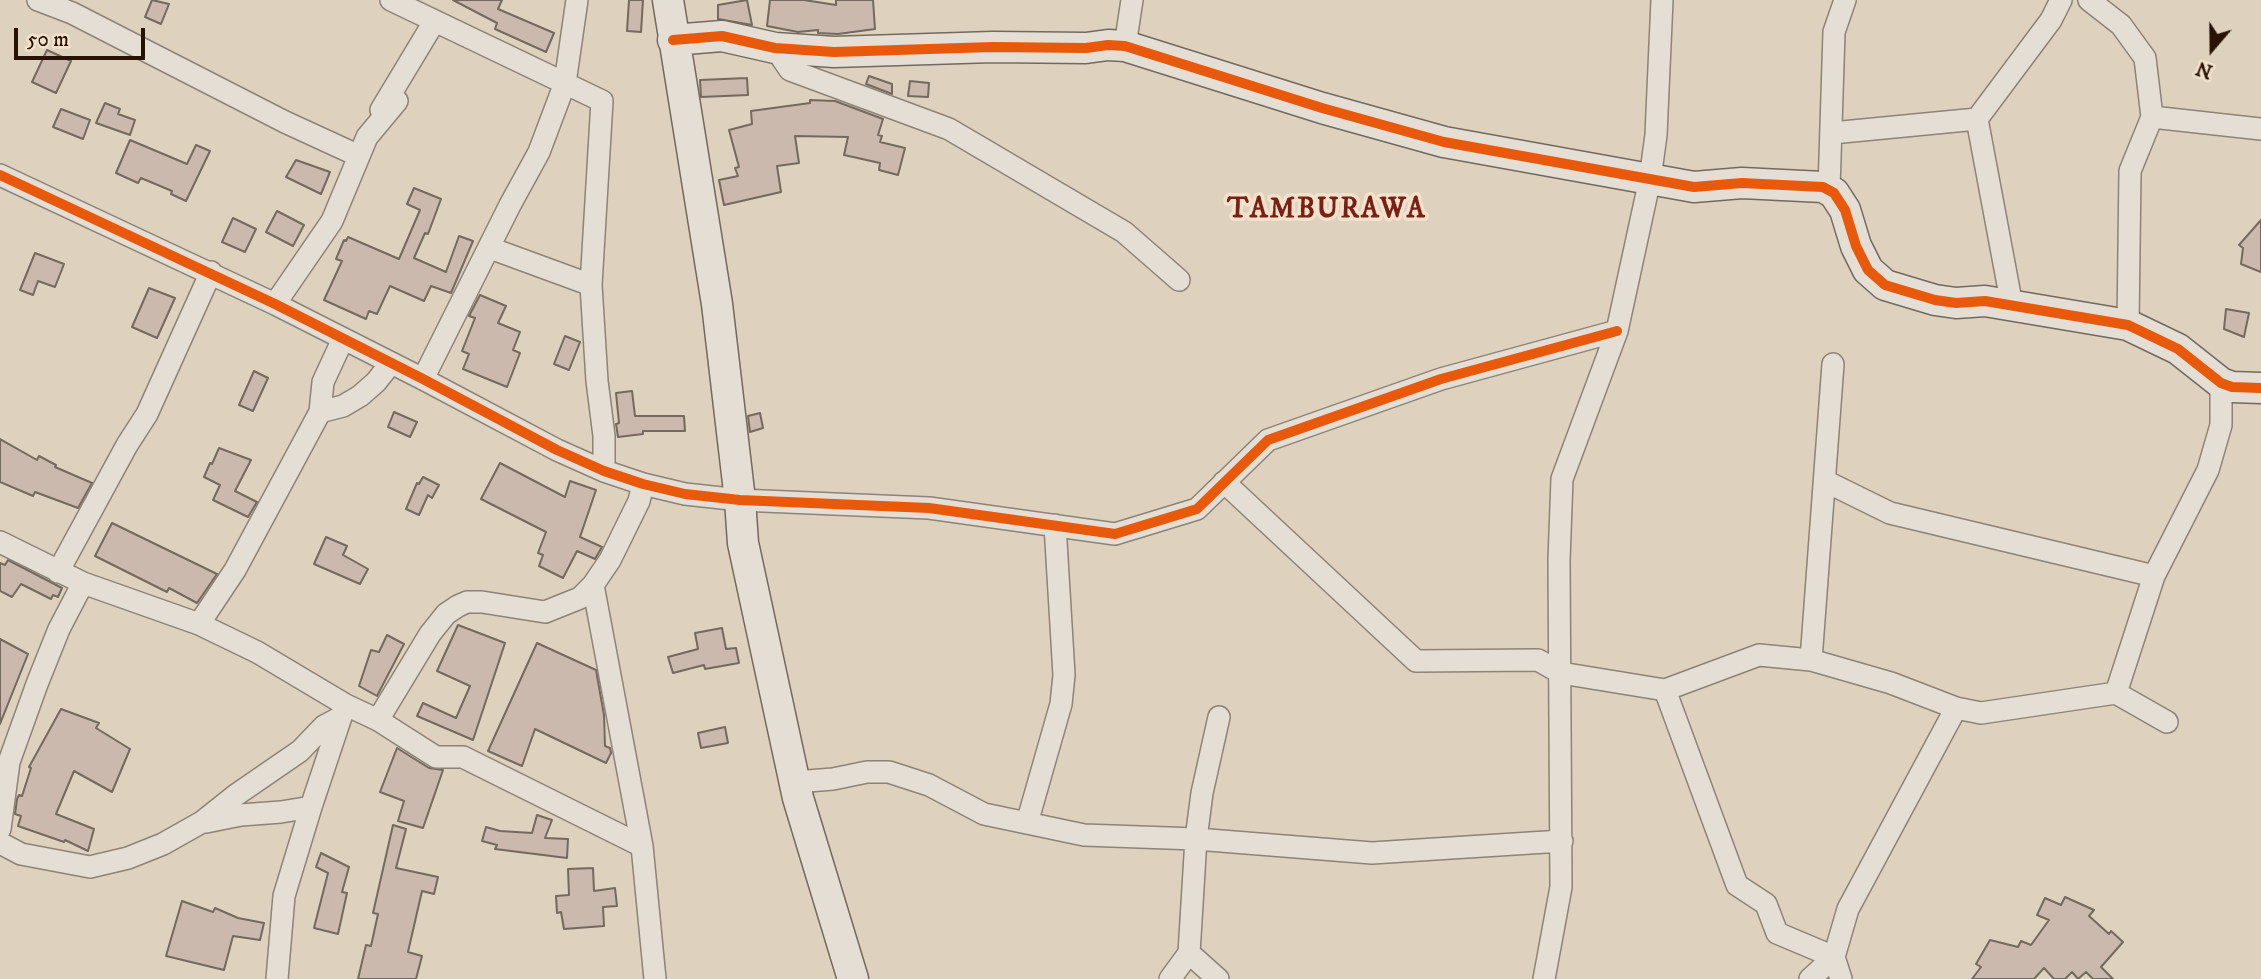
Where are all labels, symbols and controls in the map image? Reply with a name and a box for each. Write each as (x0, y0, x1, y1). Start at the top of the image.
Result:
scale bar (18, 14, 149, 58)
north arrow (2177, 14, 2247, 84)
text: 50 m (27, 27, 69, 53)
text: N (2193, 56, 2216, 83)
district label: TAMBURAWA (1228, 194, 1426, 228)

